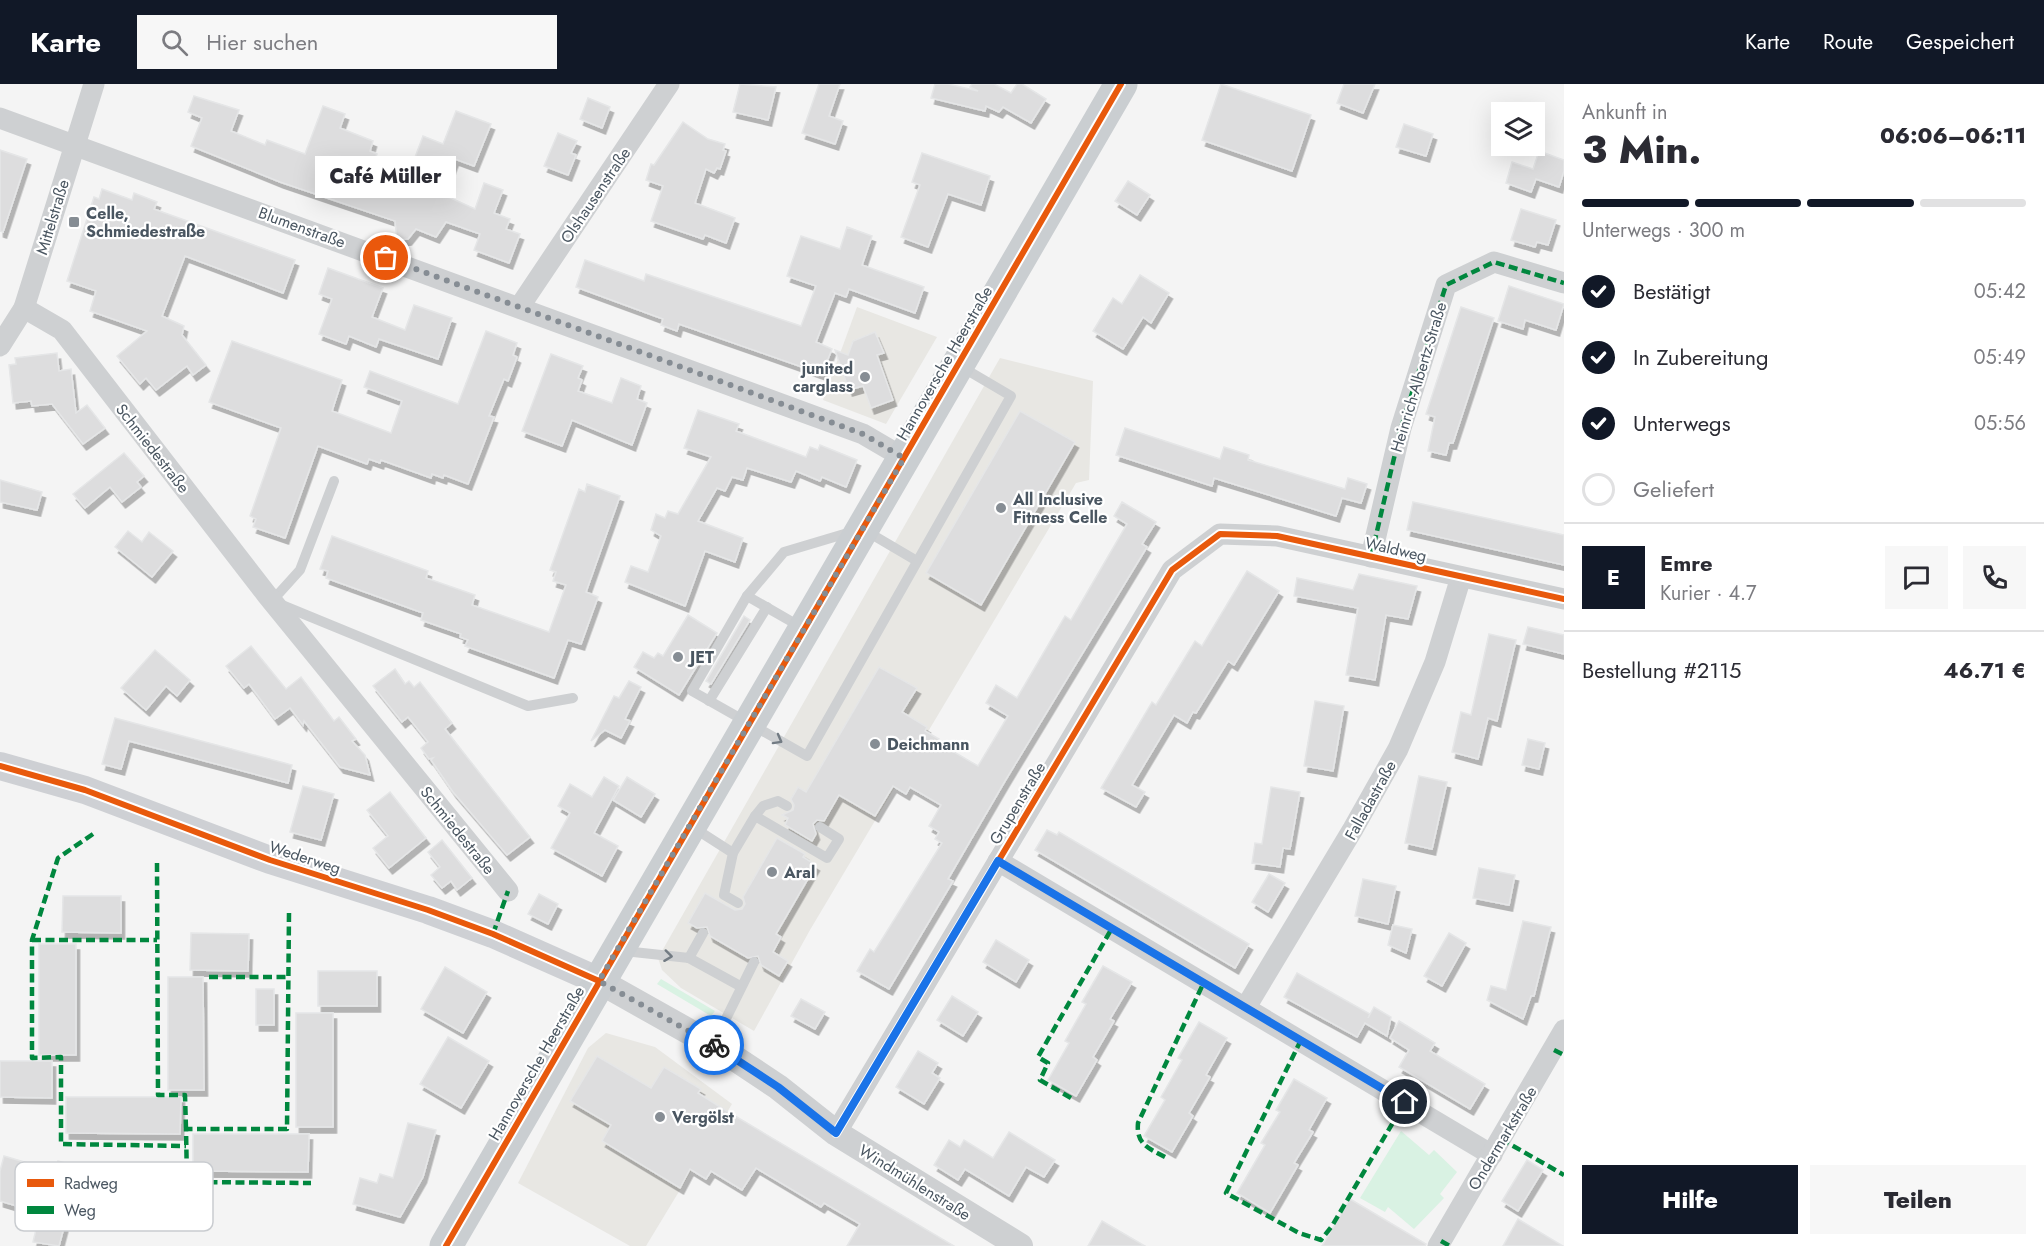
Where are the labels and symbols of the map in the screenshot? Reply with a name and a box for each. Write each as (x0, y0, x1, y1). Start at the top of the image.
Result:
street label: Olshausenstraße (555, 143, 636, 248)
callout: Café Müller (316, 156, 456, 198)
street label: Mittelstraße (30, 177, 75, 258)
street label: Blumenstraße (255, 201, 348, 254)
place label: Celle, Schmiedestraße (86, 202, 205, 243)
marker: Celle, Schmiedestraße (67, 215, 81, 229)
pin (360, 232, 411, 283)
street label: Hannoversche Heerstraße (891, 282, 998, 445)
street label: Heinrich-Albertz-Straße (1385, 299, 1452, 455)
place label: junited carglass (793, 357, 853, 398)
marker: junited carglass (858, 370, 872, 384)
street label: Schmiedestraße (110, 399, 195, 498)
place label: All Inclusive Fitness Celle (1012, 488, 1107, 529)
marker: All Inclusive Fitness Celle (994, 501, 1008, 515)
street label: Waldweg (1363, 531, 1429, 568)
place label: JET (687, 646, 714, 669)
marker: JET (671, 650, 685, 664)
one-way arrow (772, 733, 782, 744)
place label: Deichmann (887, 733, 969, 756)
marker: Deichmann (868, 737, 882, 751)
street label: Falladastraße (1339, 756, 1402, 844)
street label: Grupenstraße (984, 758, 1051, 849)
street label: Schmiedestraße (415, 781, 500, 879)
street label: Wederweg (266, 835, 344, 880)
place label: Aral (783, 861, 815, 884)
marker: Aral (765, 865, 779, 879)
one-way arrow (663, 949, 672, 961)
street label: Hannoversche Heerstraße (483, 982, 590, 1145)
courier (684, 1015, 744, 1075)
pin (1379, 1076, 1430, 1127)
street label: Ondermarkstraße (1462, 1082, 1543, 1194)
place label: Vergölst (671, 1106, 735, 1129)
marker: Vergölst (653, 1110, 667, 1124)
street label: Windmühlenstraße (854, 1139, 975, 1226)
legend (15, 1162, 213, 1231)
text: Radweg (64, 1172, 118, 1195)
text: Weg (64, 1199, 96, 1222)

